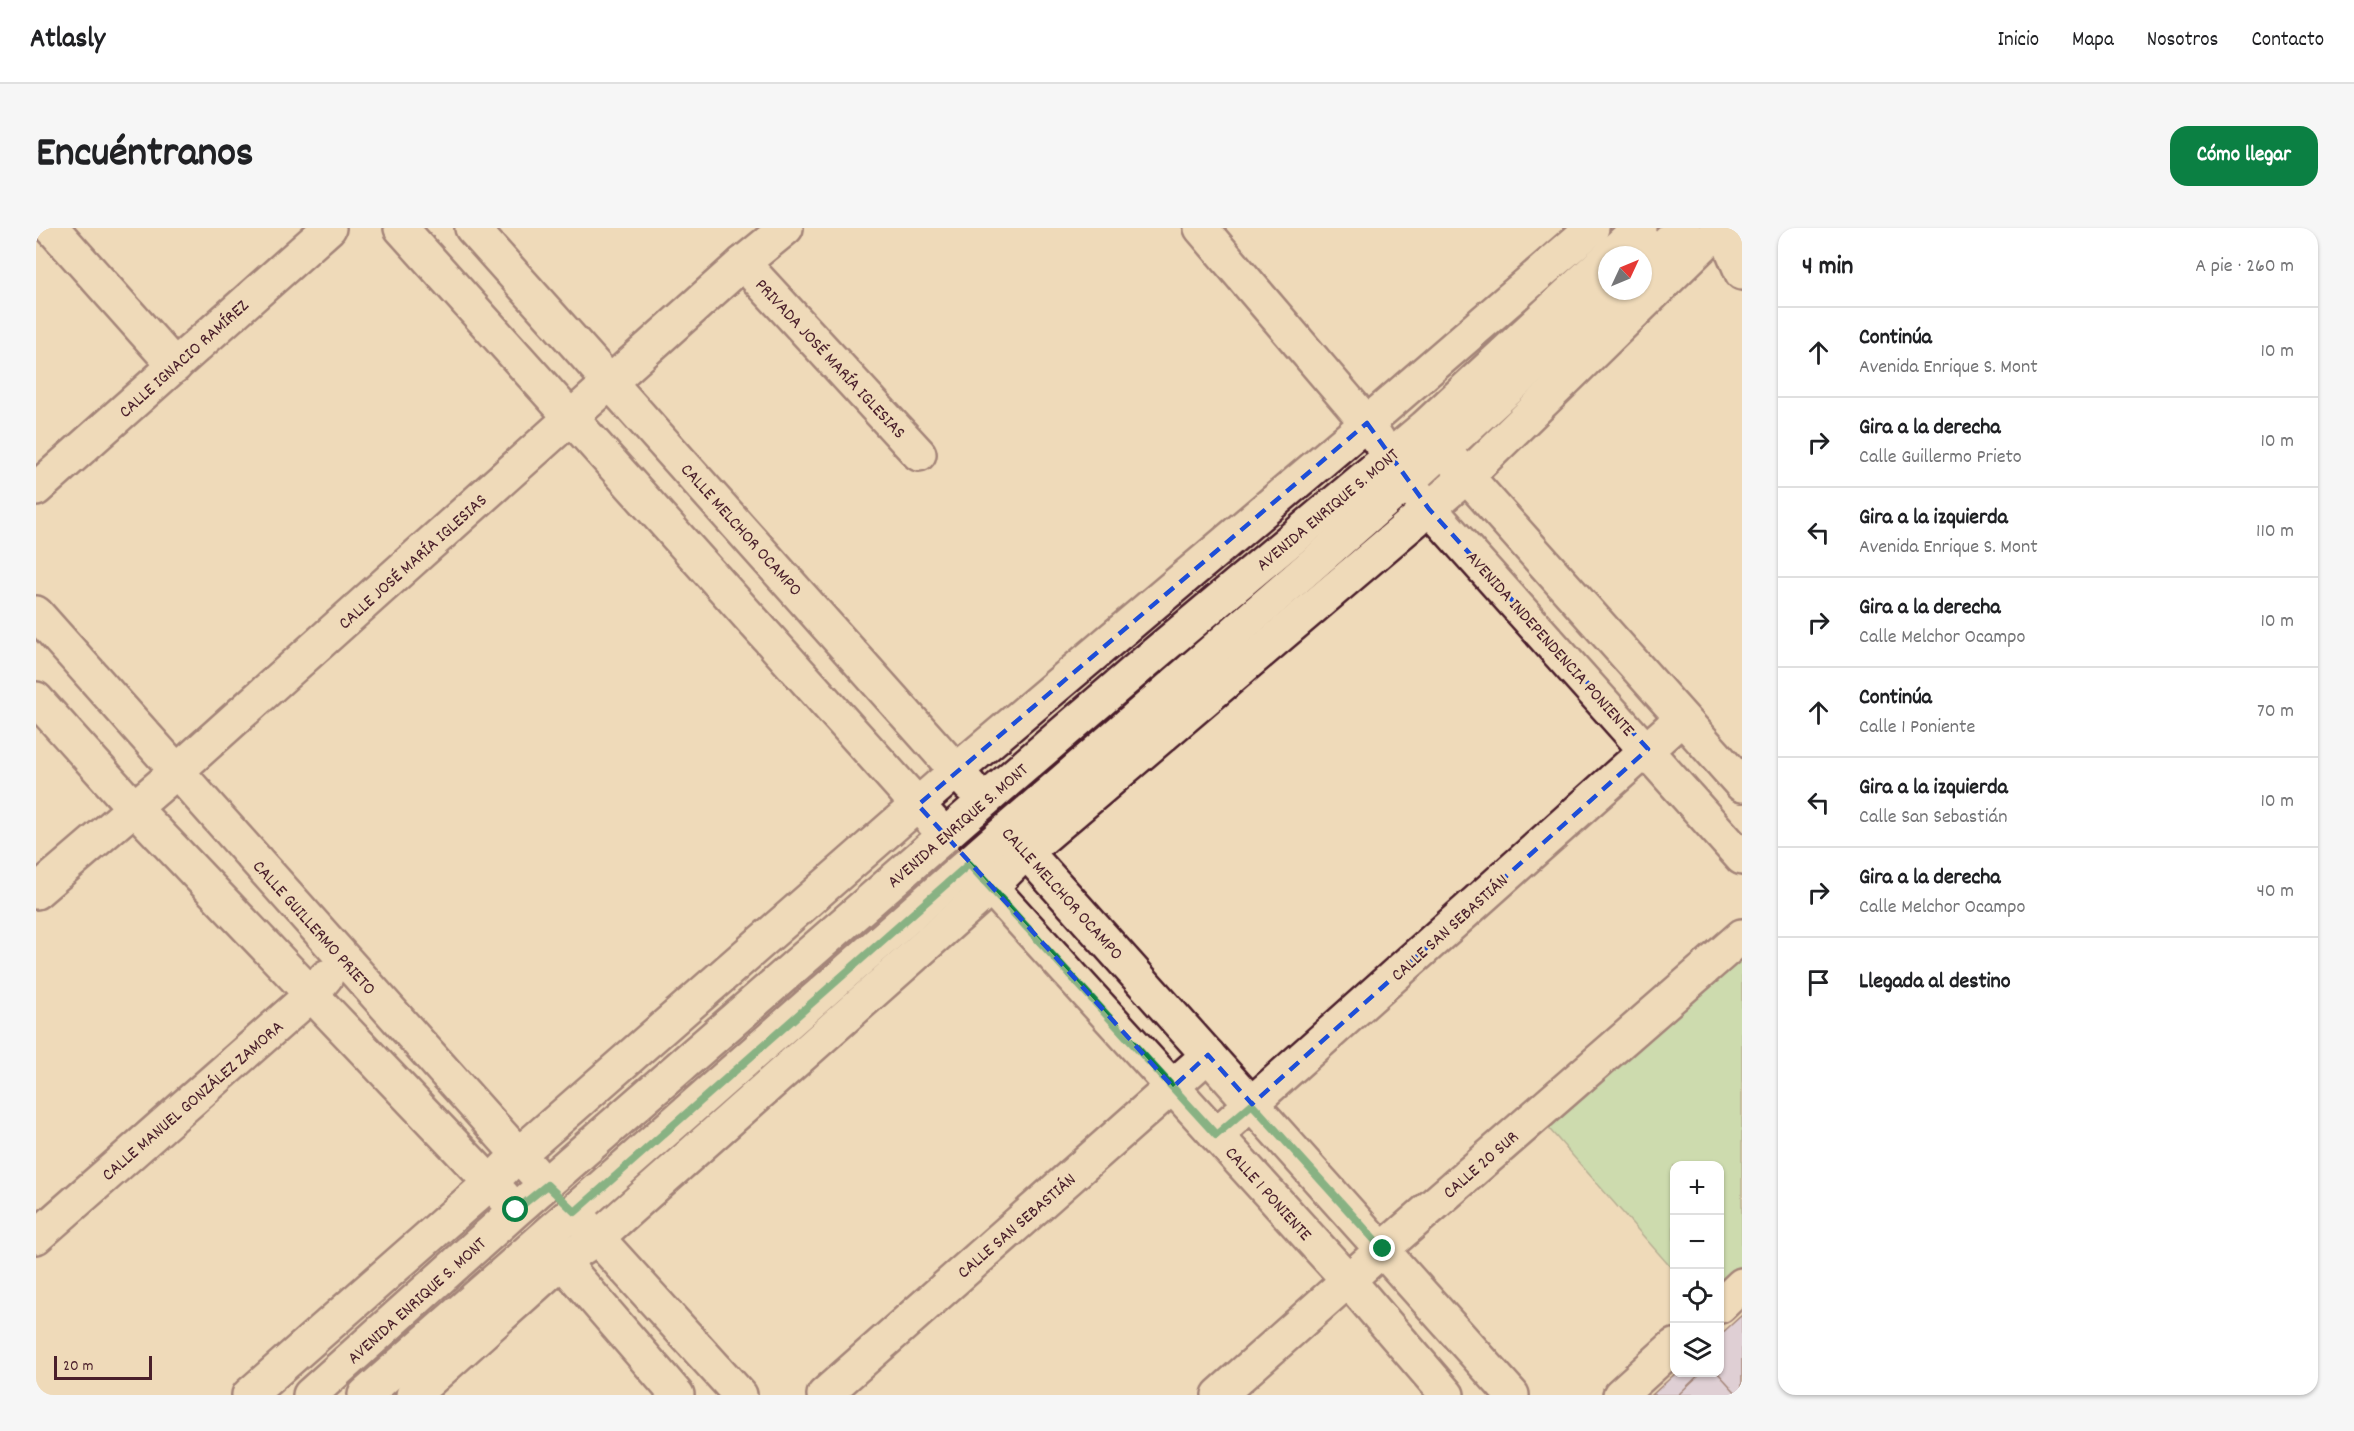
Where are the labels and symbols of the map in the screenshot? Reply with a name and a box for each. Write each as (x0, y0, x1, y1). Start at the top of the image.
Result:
north arrow (1598, 246, 1652, 300)
street label: PRIVADA JOSÉ MARÍA IGLESIAS (748, 274, 910, 445)
street label: CALLE IGNACIO RAMÍREZ (114, 295, 255, 425)
street label: AVENIDA ENRIQUE S. MONT (1252, 444, 1405, 578)
street label: CALLE MELCHOR OCAMPO (674, 459, 807, 603)
street label: CALLE JOSÉ MARÍA IGLESIAS (334, 489, 494, 637)
street label: AVENIDA INDEPENDENCIA PONIENTE (1459, 546, 1639, 743)
street label: AVENIDA ENRIQUE S. MONT (883, 759, 1034, 895)
street label: CALLE MELCHOR OCAMPO (995, 823, 1128, 967)
street label: CALLE GUILLERMO PRIETO (246, 856, 381, 1002)
street label: CALLE SAN SEBASTIÁN (1387, 869, 1515, 988)
street label: CALLE MANUEL GONZÁLEZ ZAMORA (97, 1016, 290, 1188)
street label: CALLE 20 SUR (1438, 1126, 1525, 1206)
street label: CALLE 1 PONIENTE (1218, 1142, 1316, 1247)
street label: CALLE SAN SEBASTIÁN (953, 1168, 1082, 1285)
route start (502, 1196, 528, 1222)
street label: AVENIDA ENRIQUE S. MONT (343, 1233, 493, 1371)
route end (1369, 1235, 1395, 1261)
scale bar (54, 1353, 152, 1380)

